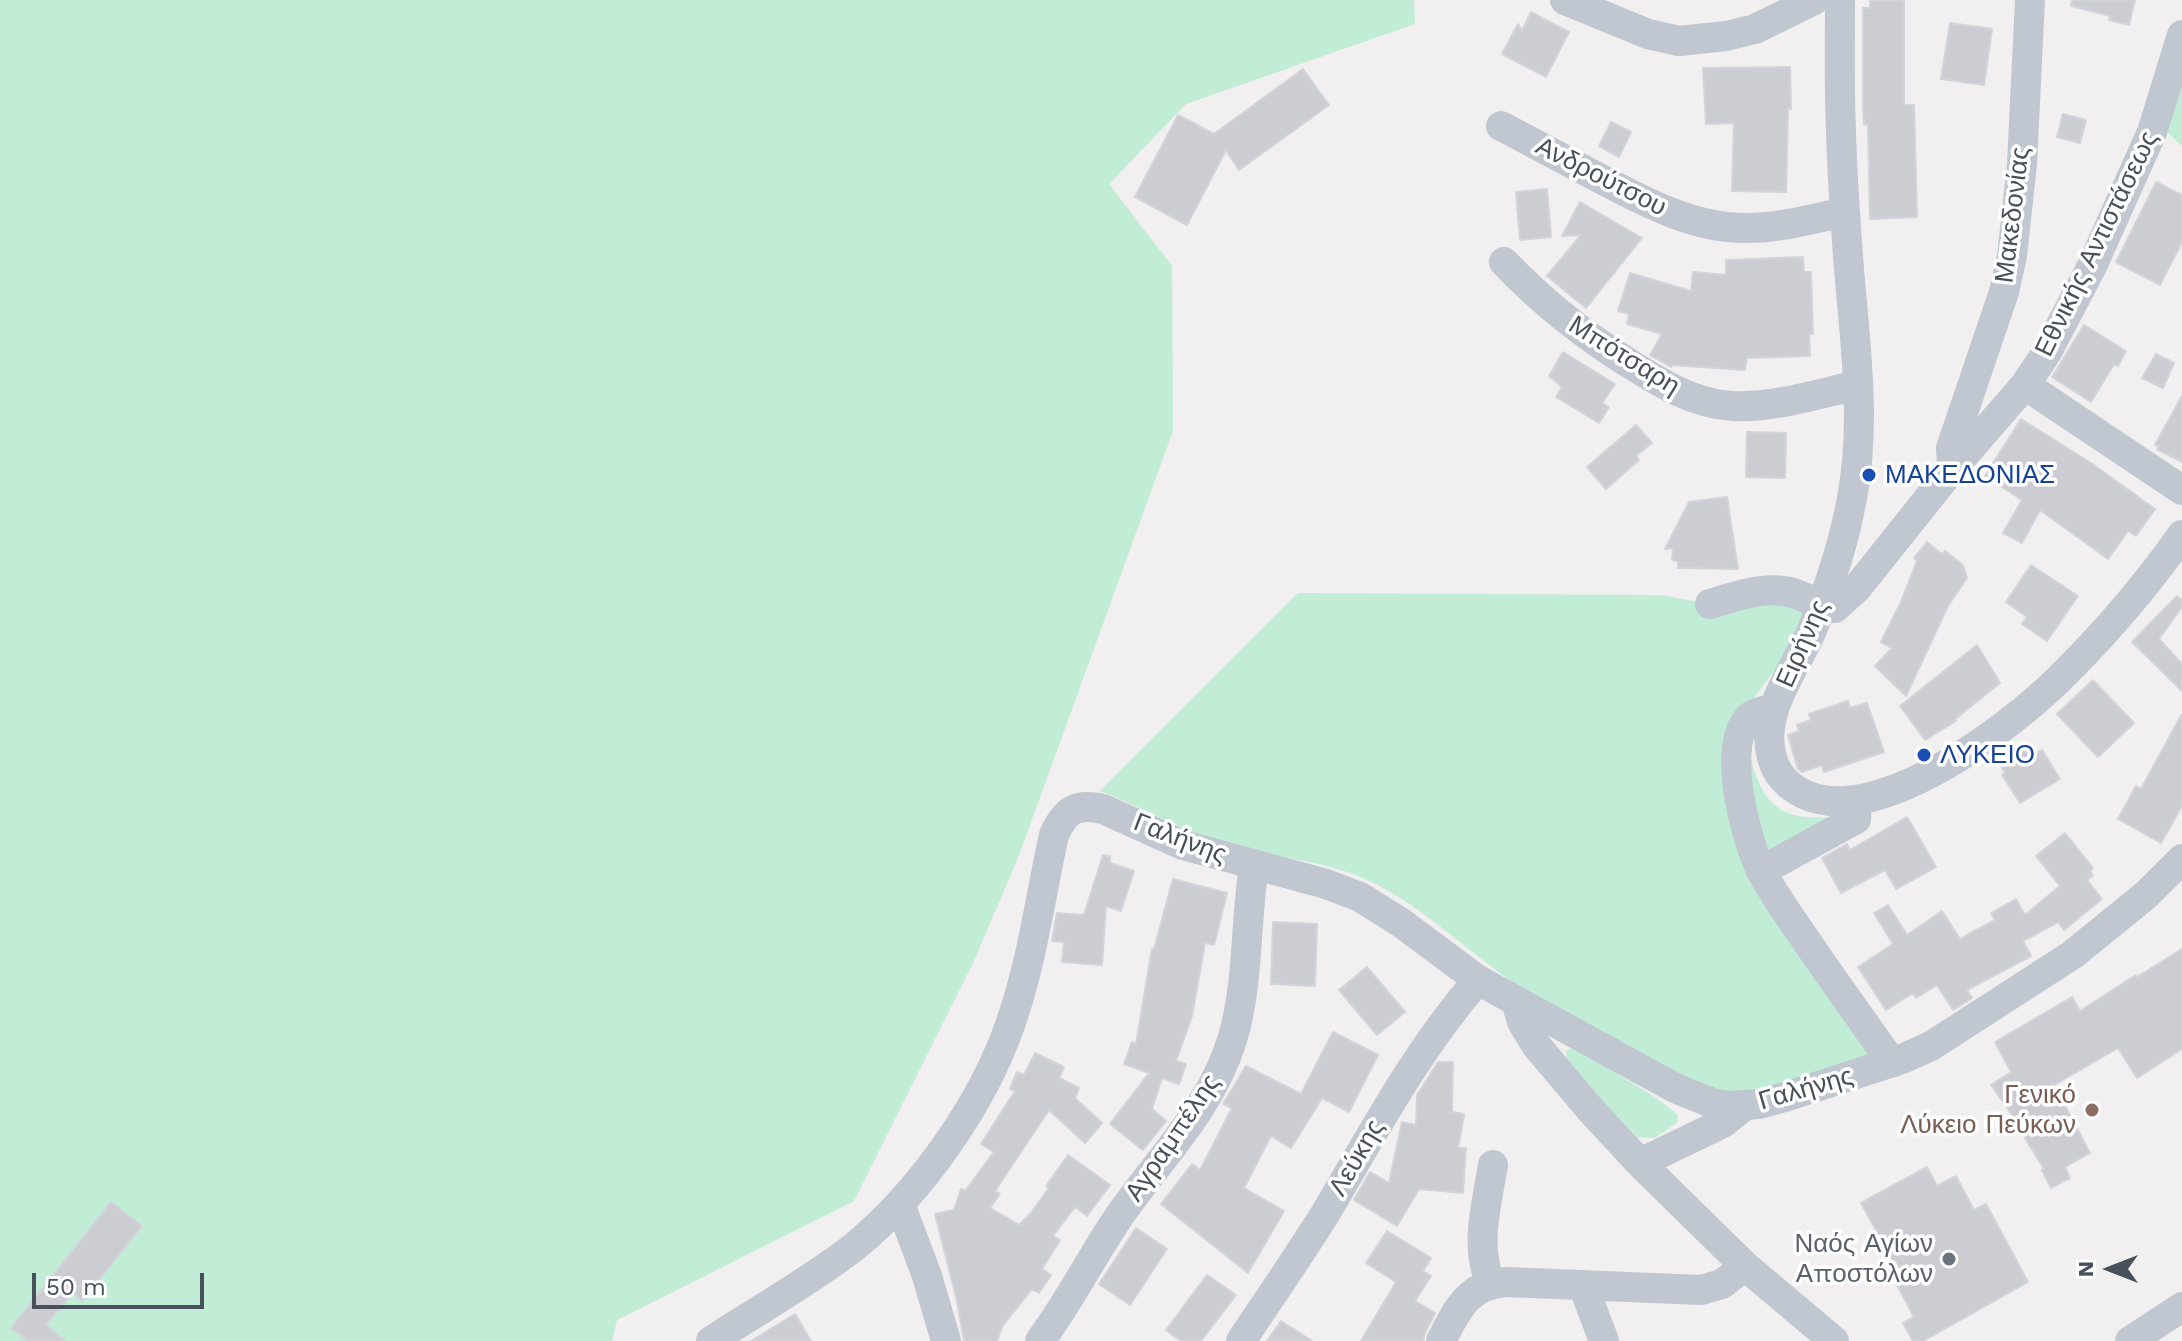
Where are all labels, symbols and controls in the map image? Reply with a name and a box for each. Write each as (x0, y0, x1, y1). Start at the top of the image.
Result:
street label: Εθνικής Αντιστάσεως (2029, 126, 2165, 362)
street label: Ανδρούτσου (1530, 131, 1672, 223)
street label: Μακεδονίας (1989, 145, 2037, 285)
street label: Μπότσαρη (1563, 310, 1685, 402)
place label: ΜΑΚΕΔΟΝΙΑΣ (1885, 459, 2055, 491)
marker: ΜΑΚΕΔΟΝΙΑΣ (1860, 466, 1878, 484)
street label: Ειρήνης (1770, 595, 1836, 693)
place label: ΛΥΚΕΙΟ (1940, 739, 2035, 771)
marker: ΛΥΚΕΙΟ (1915, 746, 1933, 764)
street label: Γαλήνης (1129, 807, 1231, 871)
street label: Γαλήνης (1755, 1061, 1857, 1117)
street label: Αγραμπέλης (1119, 1069, 1227, 1207)
place label: Γενικό Λύκειο Πεύκων (1900, 1079, 2076, 1140)
marker: Γενικό Λύκειο Πεύκων (2083, 1101, 2101, 1119)
street label: Λεύκης (1323, 1114, 1391, 1202)
place label: Ναός Αγίων Αποστόλων (1794, 1228, 1933, 1290)
north arrow (2070, 1229, 2150, 1309)
marker: Ναός Αγίων Αποστόλων (1940, 1250, 1958, 1268)
scale bar (36, 1257, 208, 1307)
text: N (2073, 1261, 2098, 1277)
text: 50 m (46, 1273, 106, 1301)

